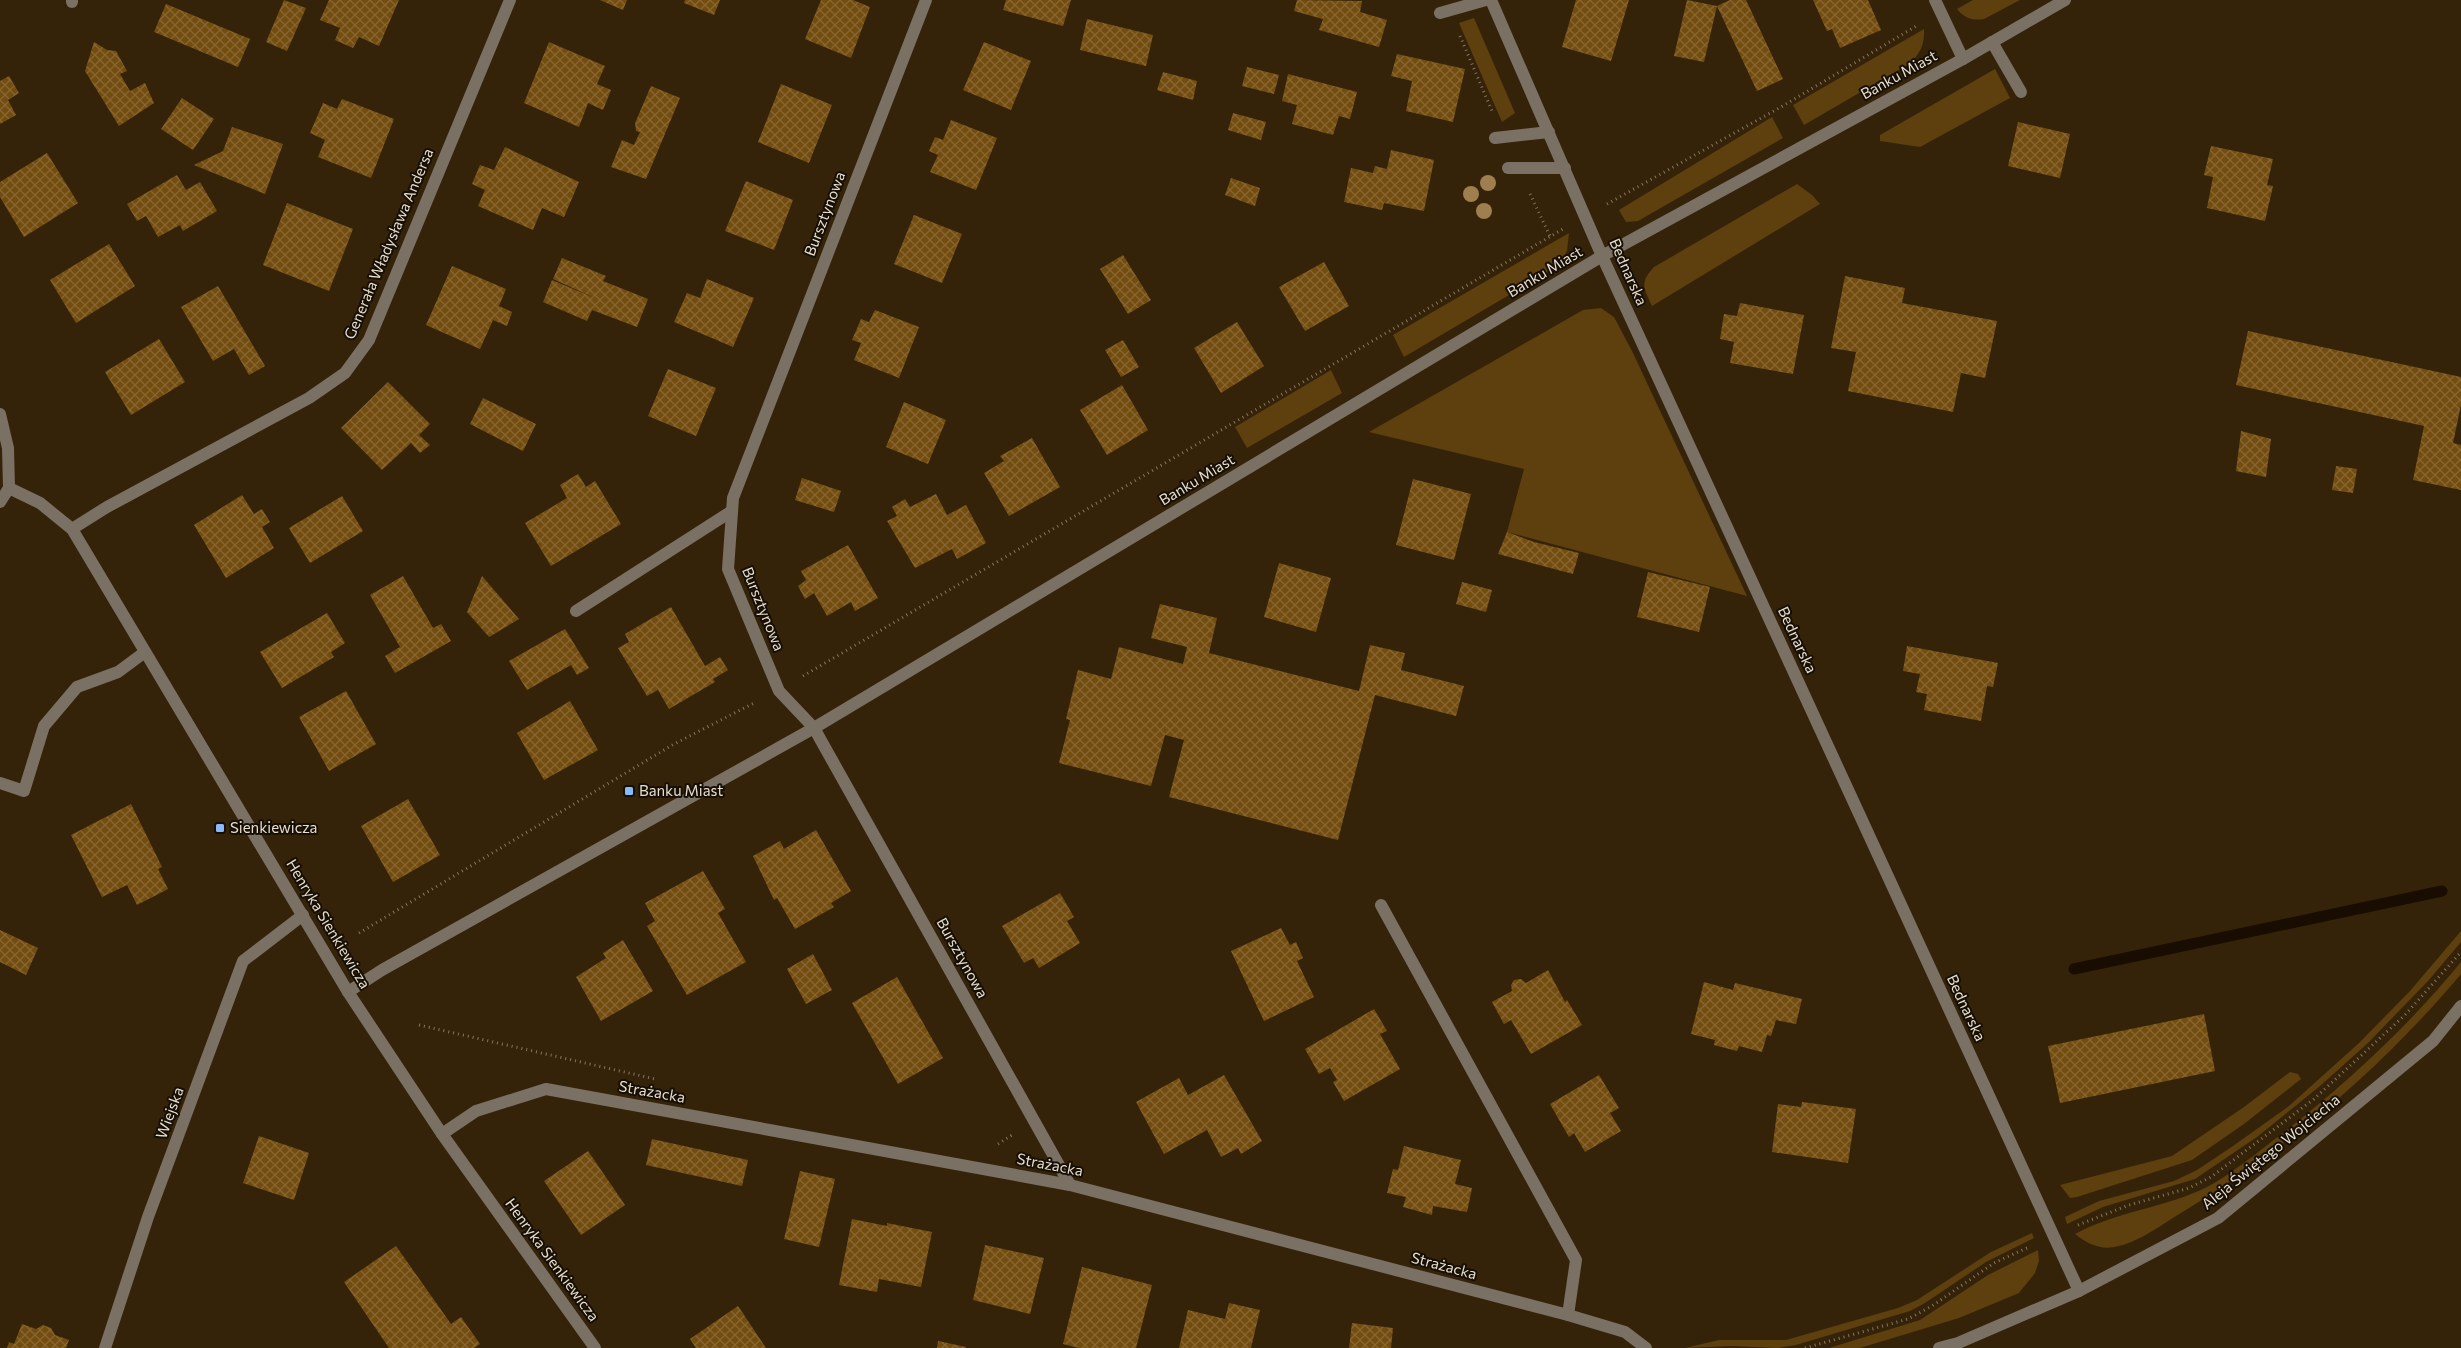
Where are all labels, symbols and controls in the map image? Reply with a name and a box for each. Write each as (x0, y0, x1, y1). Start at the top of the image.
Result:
street label: Banku Miast (1857, 46, 1940, 102)
street label: Generała Władysława Andersa (340, 145, 437, 342)
street label: Bursztynowa (800, 169, 848, 258)
street label: Bednarska (1606, 235, 1652, 308)
street label: Banku Miast (1504, 242, 1585, 301)
street label: Banku Miast (1156, 450, 1237, 509)
street label: Bursztynowa (739, 564, 789, 653)
street label: Bednarska (1775, 603, 1821, 676)
place label: Banku Miast (639, 781, 724, 799)
marker: Banku Miast (623, 785, 635, 797)
place label: Sienkiewicza (230, 818, 317, 836)
marker: Sienkiewicza (214, 822, 226, 834)
street label: Henryka Sienkiewicza (283, 855, 375, 991)
street label: Bursztynowa (933, 914, 992, 1001)
street label: Bednarska (1944, 971, 1990, 1044)
street label: Strażacka (618, 1076, 687, 1106)
street label: Wiejska (151, 1084, 187, 1141)
street label: Aleja Świętego Wojciecha (2197, 1089, 2343, 1213)
street label: Strażacka (1015, 1149, 1085, 1179)
street label: Henryka Sienkiewicza (502, 1194, 604, 1324)
street label: Strażacka (1409, 1248, 1479, 1282)

